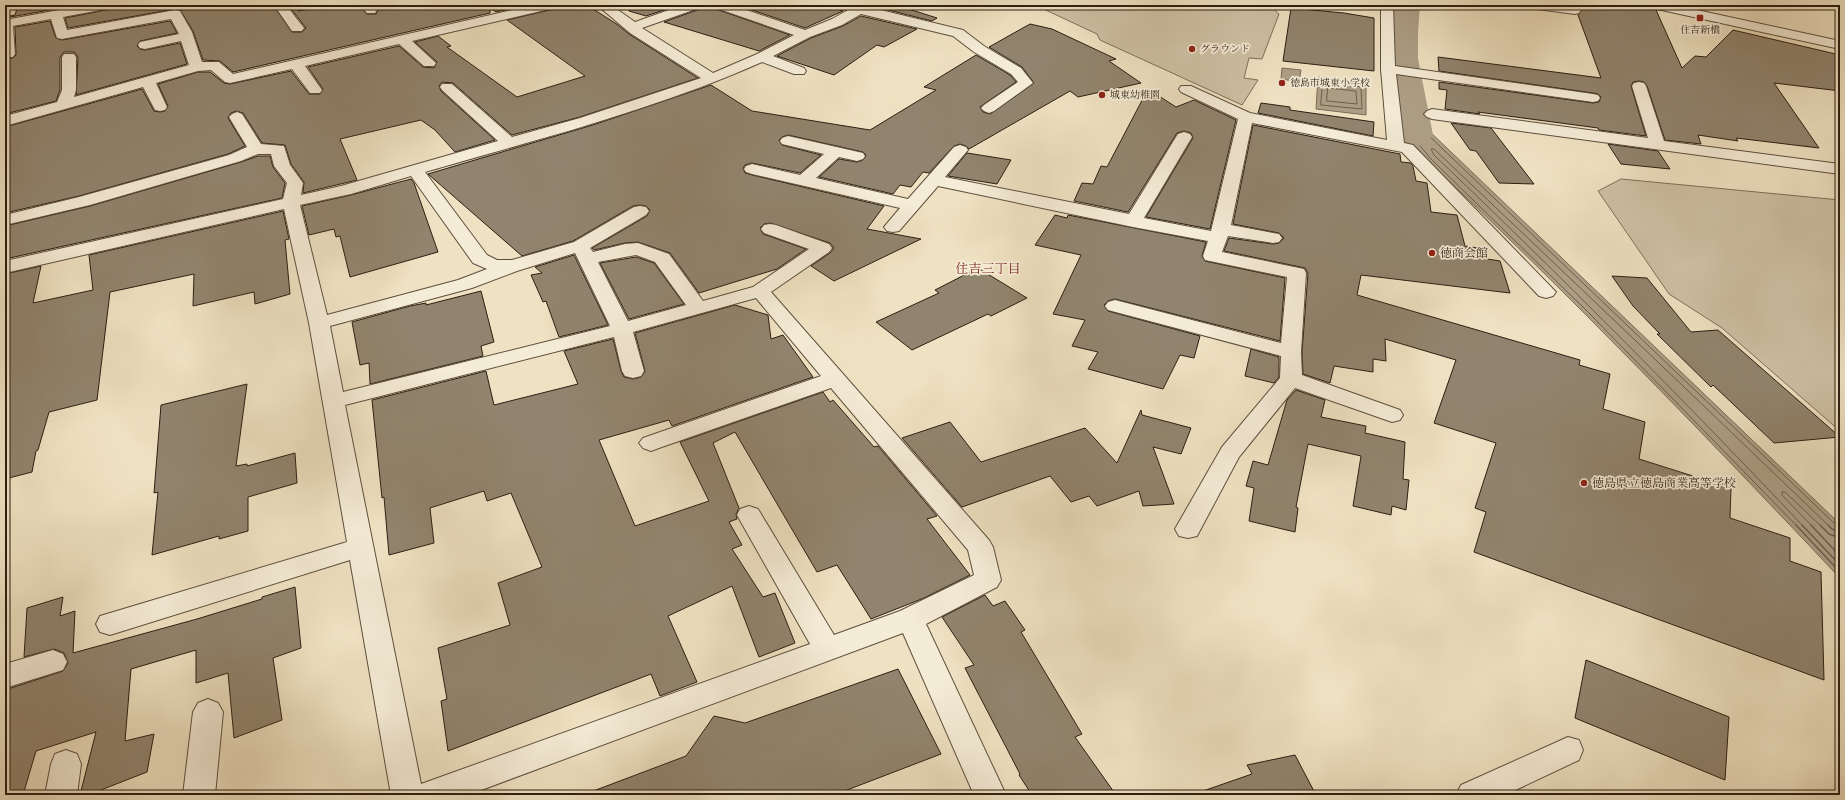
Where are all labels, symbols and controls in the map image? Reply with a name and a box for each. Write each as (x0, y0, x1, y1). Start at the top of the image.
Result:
marker: 住吉新橋 (1695, 13, 1705, 23)
place label: 住吉新橋 (1680, 24, 1720, 36)
place label: グラウンド (1200, 43, 1250, 55)
marker: グラウンド (1187, 44, 1197, 54)
place label: 徳島市城東小学校 (1290, 77, 1370, 89)
marker: 徳島市城東小学校 (1277, 78, 1287, 88)
place label: 城東幼稚園 (1110, 89, 1160, 101)
marker: 城東幼稚園 (1097, 90, 1107, 100)
place label: 徳商会館 (1440, 246, 1488, 260)
marker: 徳商会館 (1427, 248, 1437, 258)
district label: 住吉三丁目 (955, 261, 1021, 277)
place label: 徳島県立徳島商業高等学校 (1592, 476, 1736, 490)
marker: 徳島県立徳島商業高等学校 (1579, 478, 1589, 488)

